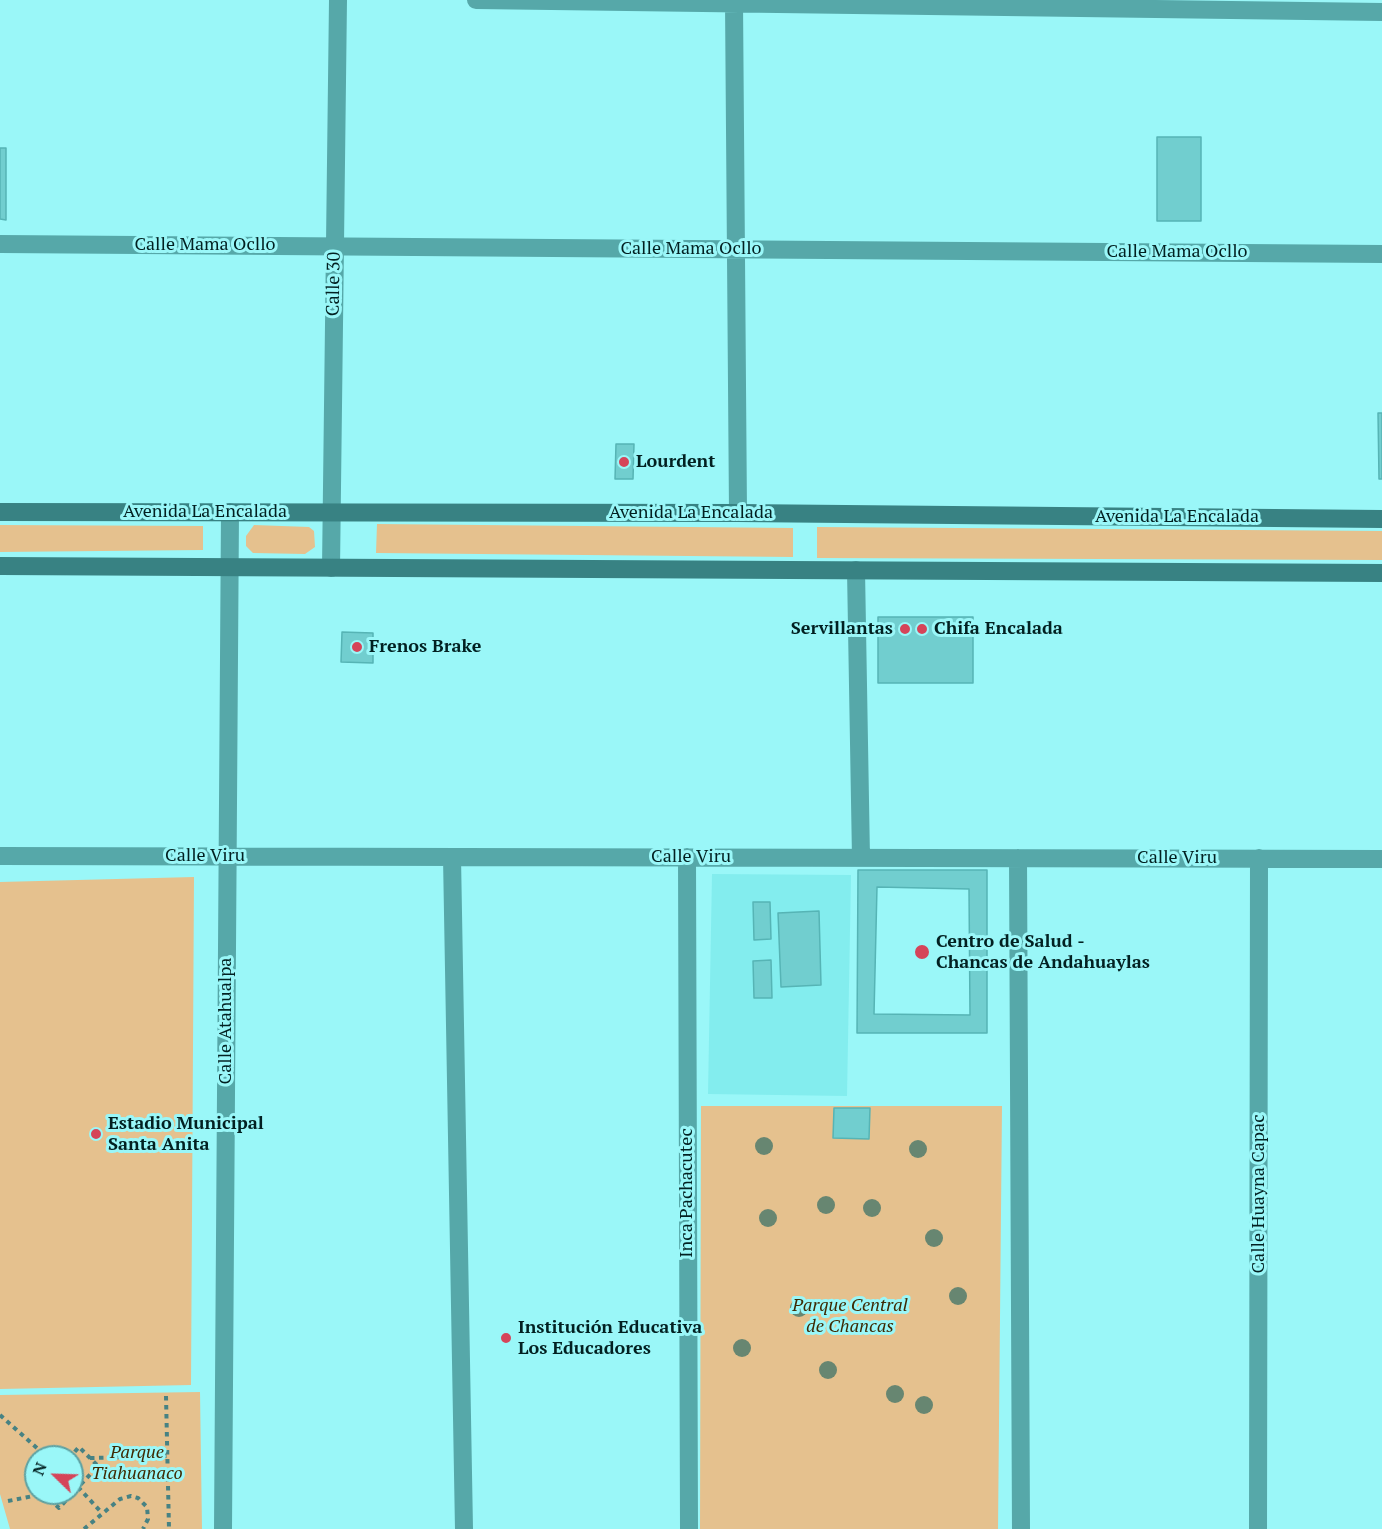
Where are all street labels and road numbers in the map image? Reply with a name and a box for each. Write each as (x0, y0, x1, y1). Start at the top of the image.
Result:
street label: Calle Mama Ocllo (134, 234, 276, 256)
street label: Calle Mama Ocllo (620, 238, 762, 260)
street label: Calle Mama Ocllo (1106, 241, 1248, 263)
street label: Calle 30 (323, 252, 345, 316)
street label: Avenida La Encalada (123, 501, 287, 523)
street label: Avenida La Encalada (609, 502, 773, 524)
street label: Avenida La Encalada (1095, 506, 1259, 528)
street label: Calle Viru (165, 845, 245, 867)
street label: Calle Viru (651, 846, 731, 868)
street label: Calle Viru (1137, 847, 1217, 869)
street label: Calle Atahualpa (215, 958, 237, 1084)
street label: Calle Huayna Capac (1248, 1114, 1270, 1274)
street label: Inca Pachacutec (676, 1128, 698, 1258)

